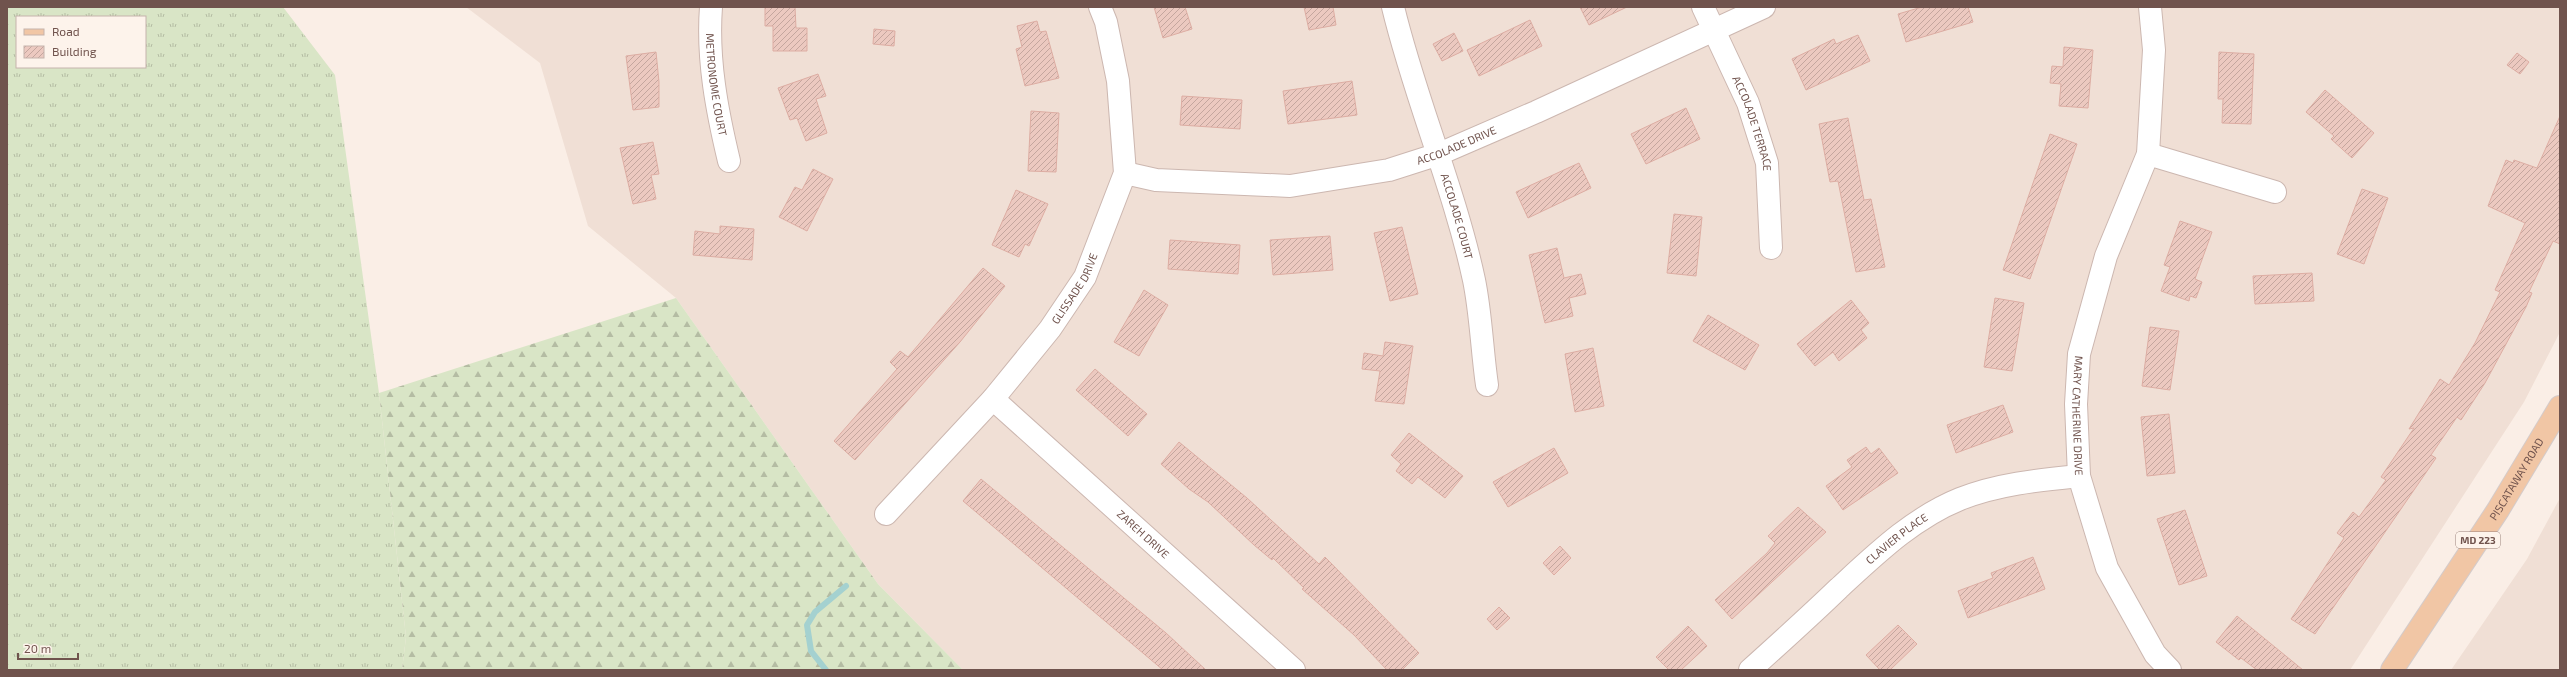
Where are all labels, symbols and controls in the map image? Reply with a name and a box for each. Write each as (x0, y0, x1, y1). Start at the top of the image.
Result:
legend (16, 16, 146, 68)
text: Road (52, 24, 80, 38)
street label: METRONOME COURT (704, 33, 730, 138)
text: Building (52, 44, 97, 58)
street label: ACCOLADE TERRACE (1730, 74, 1774, 171)
street label: ACCOLADE DRIVE (1415, 123, 1498, 167)
street label: ACCOLADE COURT (1439, 172, 1476, 261)
street label: GLISSADE DRIVE (1048, 251, 1100, 326)
street label: MARY CATHERINE DRIVE (2070, 355, 2086, 476)
street label: PISCATAWAY ROAD (2486, 435, 2546, 522)
street label: ZAREH DRIVE (1115, 507, 1172, 561)
street label: CLAVIER PLACE (1863, 510, 1930, 566)
road number: MD 223 (2456, 532, 2500, 548)
scale bar (18, 635, 78, 661)
text: 20 m (24, 641, 51, 655)

